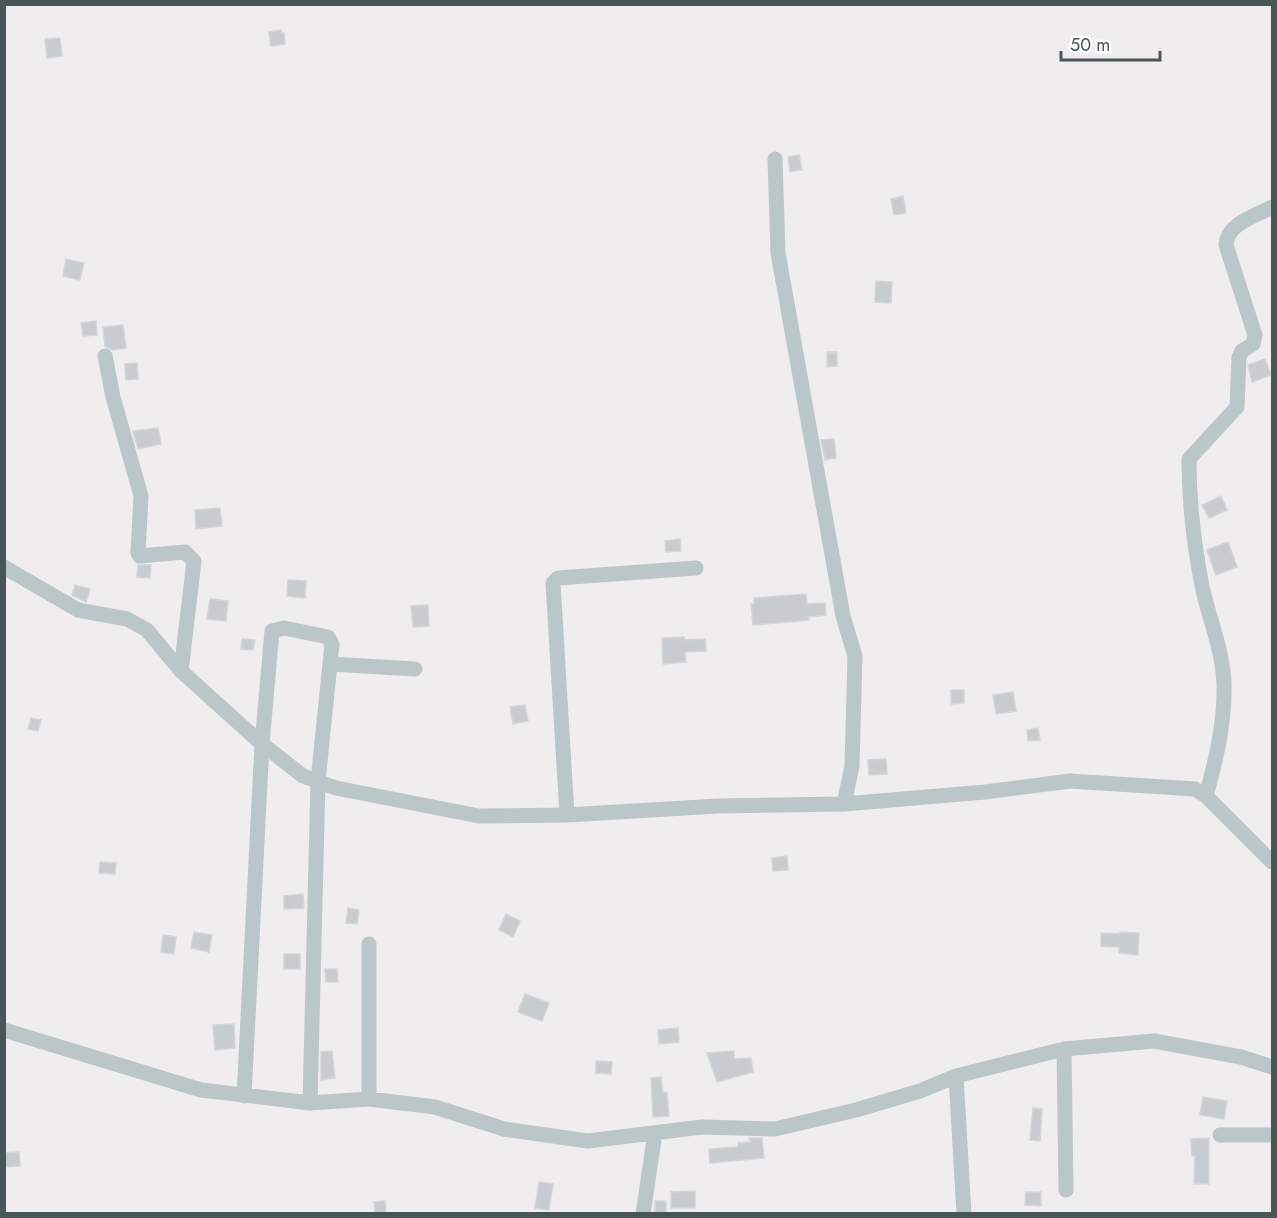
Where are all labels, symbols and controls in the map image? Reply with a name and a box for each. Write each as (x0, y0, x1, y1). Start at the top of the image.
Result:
scale bar (1061, 24, 1160, 62)
text: 50 m (1070, 32, 1110, 58)

